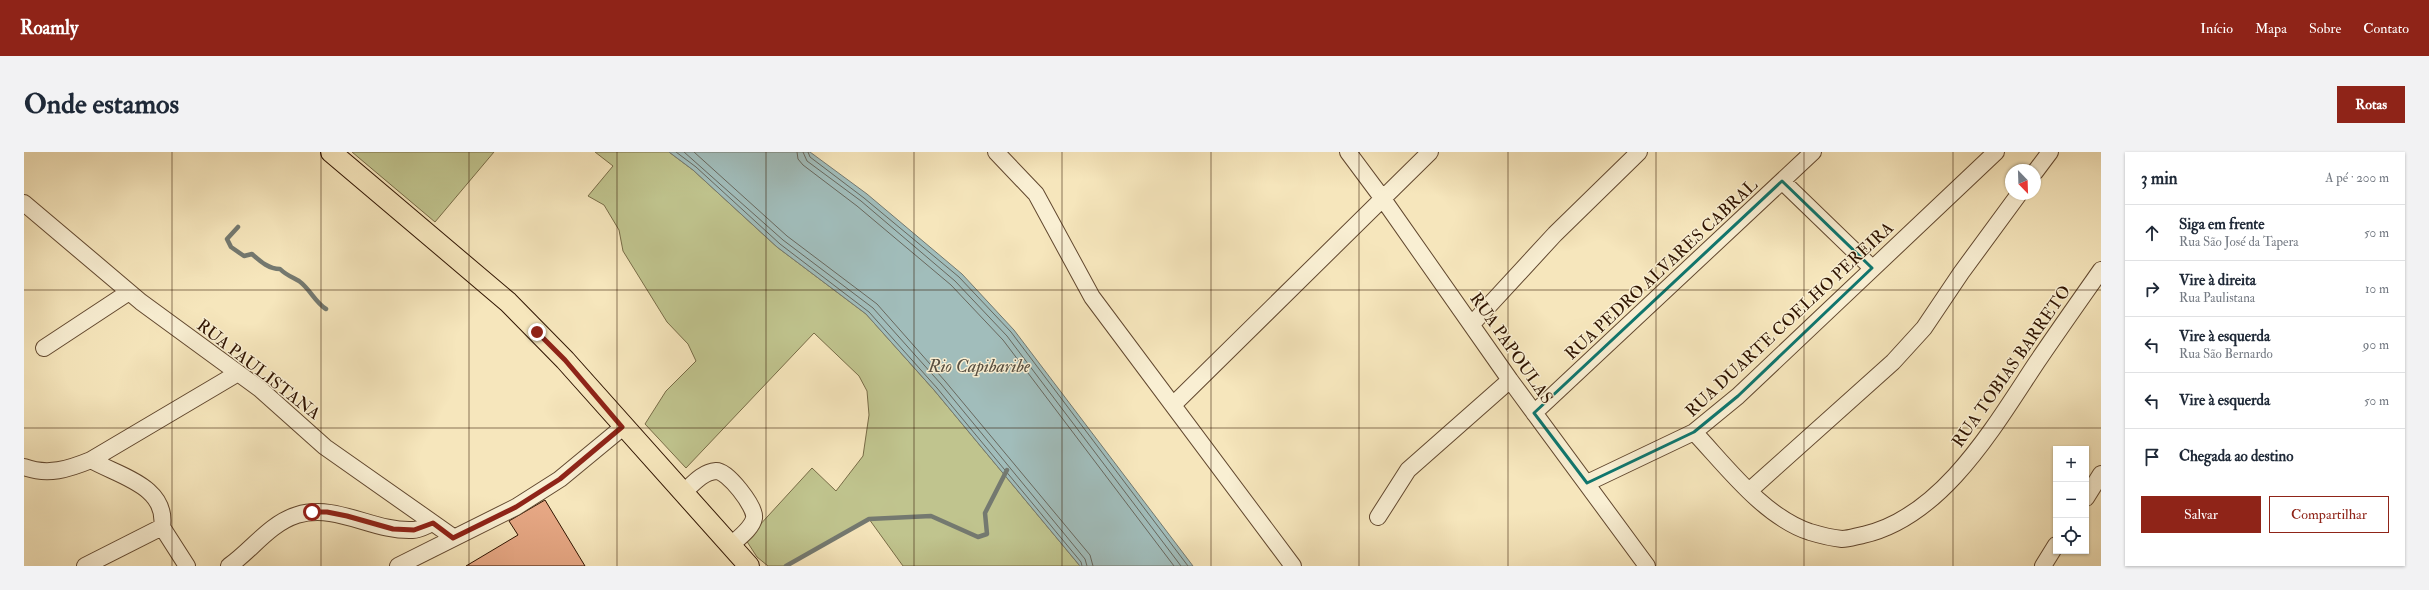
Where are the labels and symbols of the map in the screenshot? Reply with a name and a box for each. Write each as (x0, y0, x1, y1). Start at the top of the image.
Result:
north arrow (2005, 164, 2041, 200)
street label: RUA PEDRO ALVARES CABRAL (1561, 174, 1763, 364)
street label: RUA DUARTE COELHO PEREIRA (1681, 217, 1898, 421)
street label: RUA TOBIAS BARRETO (1947, 281, 2075, 451)
street label: RUA PAPOULAS (1465, 289, 1558, 408)
street label: RUA PAULISTANA (193, 315, 325, 424)
route end (528, 323, 546, 341)
water label: Rio Capibaribe (927, 355, 1031, 378)
route start (303, 503, 321, 521)

